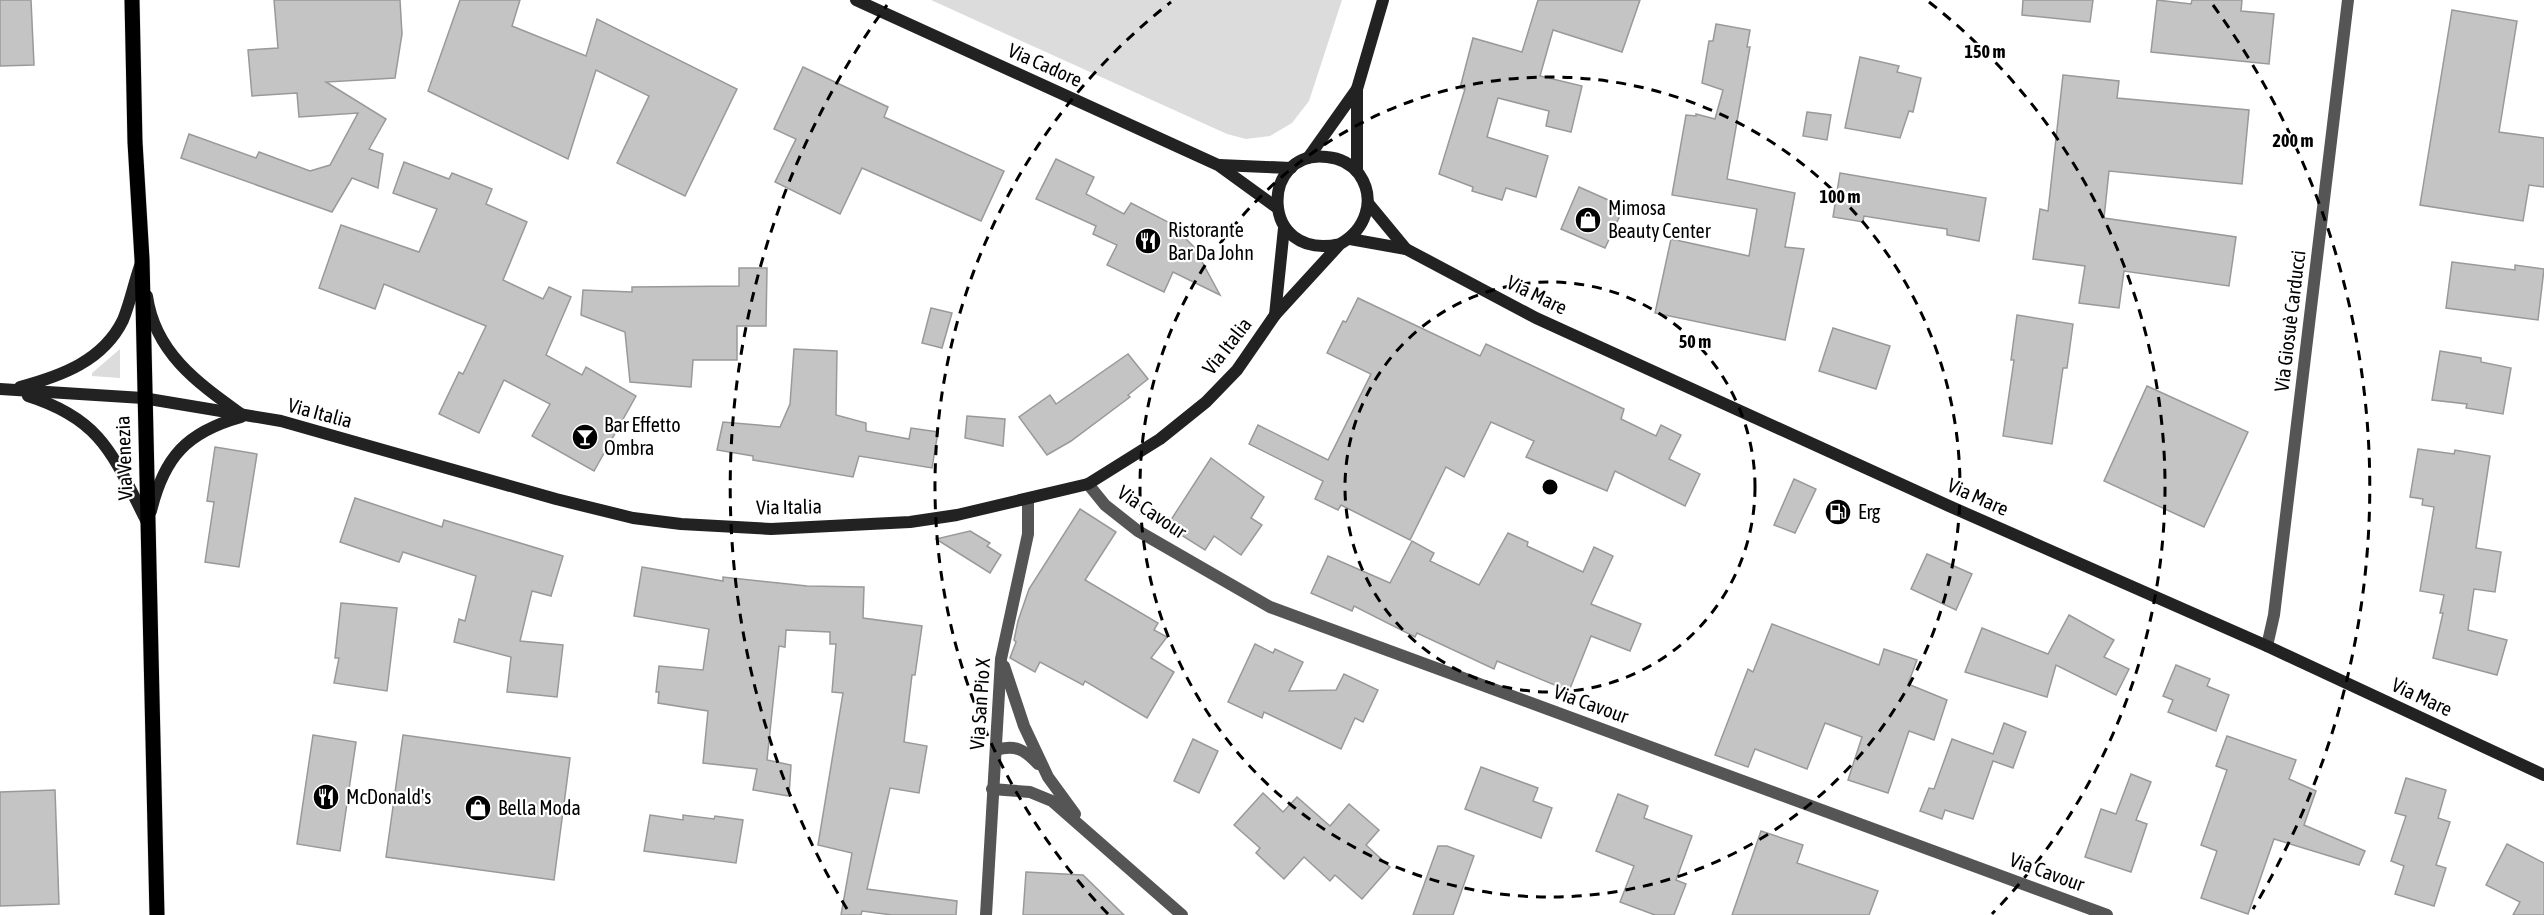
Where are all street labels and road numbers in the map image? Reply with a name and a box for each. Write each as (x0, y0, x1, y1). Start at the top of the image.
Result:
street label: Via Cadore (1005, 38, 1086, 91)
street label: Via Giosuè Carducci (2269, 249, 2310, 393)
street label: Via Mare (1503, 270, 1571, 319)
street label: Via Italia (1197, 313, 1256, 379)
street label: Via Italia (285, 393, 355, 432)
street label: Via Venezia (111, 415, 136, 501)
street label: Via Mare (1944, 473, 2012, 520)
street label: Via Cavour (1114, 480, 1192, 543)
street label: Via Italia (756, 494, 822, 519)
street label: Via San Pio X (965, 657, 994, 751)
street label: Via Mare (2388, 673, 2456, 721)
street label: Via Cavour (1551, 679, 1633, 728)
street label: Via Cavour (2007, 847, 2089, 896)

